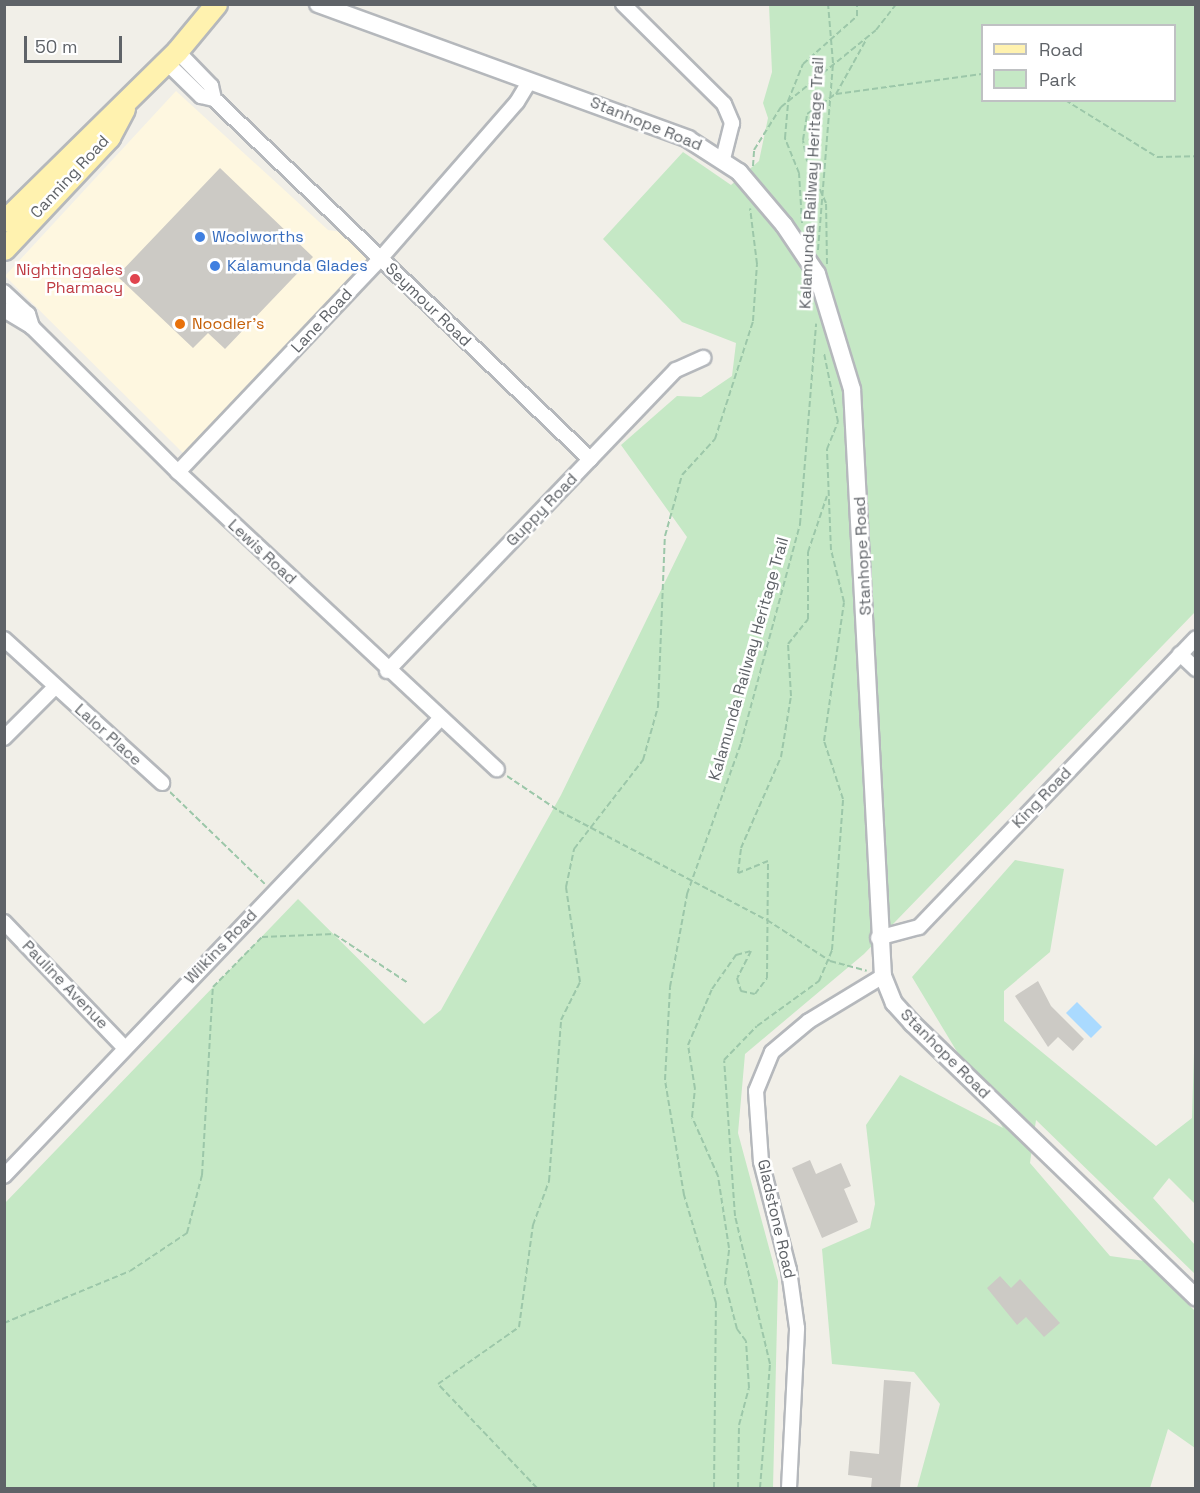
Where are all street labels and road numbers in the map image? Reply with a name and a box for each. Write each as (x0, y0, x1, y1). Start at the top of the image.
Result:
street label: Kalamunda Railway Heritage Trail (796, 56, 828, 310)
street label: Stanhope Road (587, 93, 705, 155)
street label: Canning Road (27, 132, 113, 222)
street label: Seymour Road (381, 259, 475, 351)
street label: Lane Road (287, 285, 357, 357)
street label: Guppy Road (502, 469, 582, 551)
street label: Stanhope Road (850, 496, 876, 616)
street label: Lewis Road (224, 515, 300, 589)
street label: Kalamunda Railway Heritage Trail (705, 535, 793, 783)
street label: Lalor Place (71, 700, 145, 770)
street label: King Road (1008, 764, 1076, 832)
street label: Wilkins Road (181, 906, 261, 988)
street label: Pauline Avenue (18, 937, 112, 1033)
street label: Stanhope Road (896, 1005, 994, 1103)
street label: Gladstone Road (753, 1158, 799, 1280)

